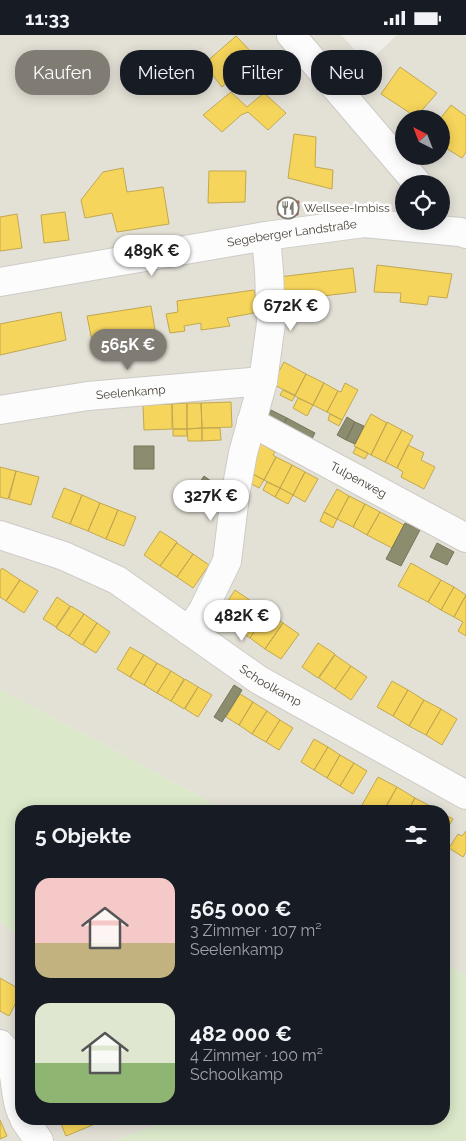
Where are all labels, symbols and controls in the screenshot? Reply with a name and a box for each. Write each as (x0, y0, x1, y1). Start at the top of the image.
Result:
text: 11:33 (25, 7, 70, 29)
chip: Kaufen (15, 50, 110, 95)
chip: Mieten (120, 50, 213, 95)
chip: Filter (223, 50, 301, 95)
chip: Neu (311, 50, 382, 95)
north arrow (395, 110, 450, 165)
map controls (395, 110, 450, 230)
button: locate (395, 175, 450, 230)
restaurant icon: Wellsee-Imbiss (276, 196, 300, 220)
place label: Wellsee-Imbiss (304, 201, 390, 215)
street label: Segeberger Landstraße (226, 217, 358, 250)
pin: 489K € (111, 235, 193, 277)
text: 489K € (124, 241, 180, 260)
pin: 672K € (250, 289, 332, 332)
text: 672K € (264, 296, 318, 315)
pin: 565K € (87, 329, 169, 371)
text: 565K € (101, 335, 155, 354)
street label: Seelenkamp (95, 382, 166, 402)
street label: Tulpenweg (328, 459, 389, 501)
pin: 327K € (170, 479, 252, 522)
text: 327K € (184, 486, 238, 505)
pin: 482K € (201, 599, 283, 642)
text: 482K € (215, 606, 269, 625)
street label: Schoolkamp (237, 662, 304, 709)
icon: filters (402, 821, 430, 849)
text: 5 Objekte (35, 823, 131, 848)
text: 565 000 € (190, 896, 292, 921)
icon: home (75, 898, 135, 958)
text: 3 Zimmer · 107 m² (190, 921, 321, 940)
text: Seelenkamp (190, 940, 283, 959)
text: 482 000 € (190, 1021, 292, 1046)
icon: home (75, 1023, 135, 1083)
text: 4 Zimmer · 100 m² (190, 1046, 323, 1065)
text: Schoolkamp (190, 1065, 283, 1084)

